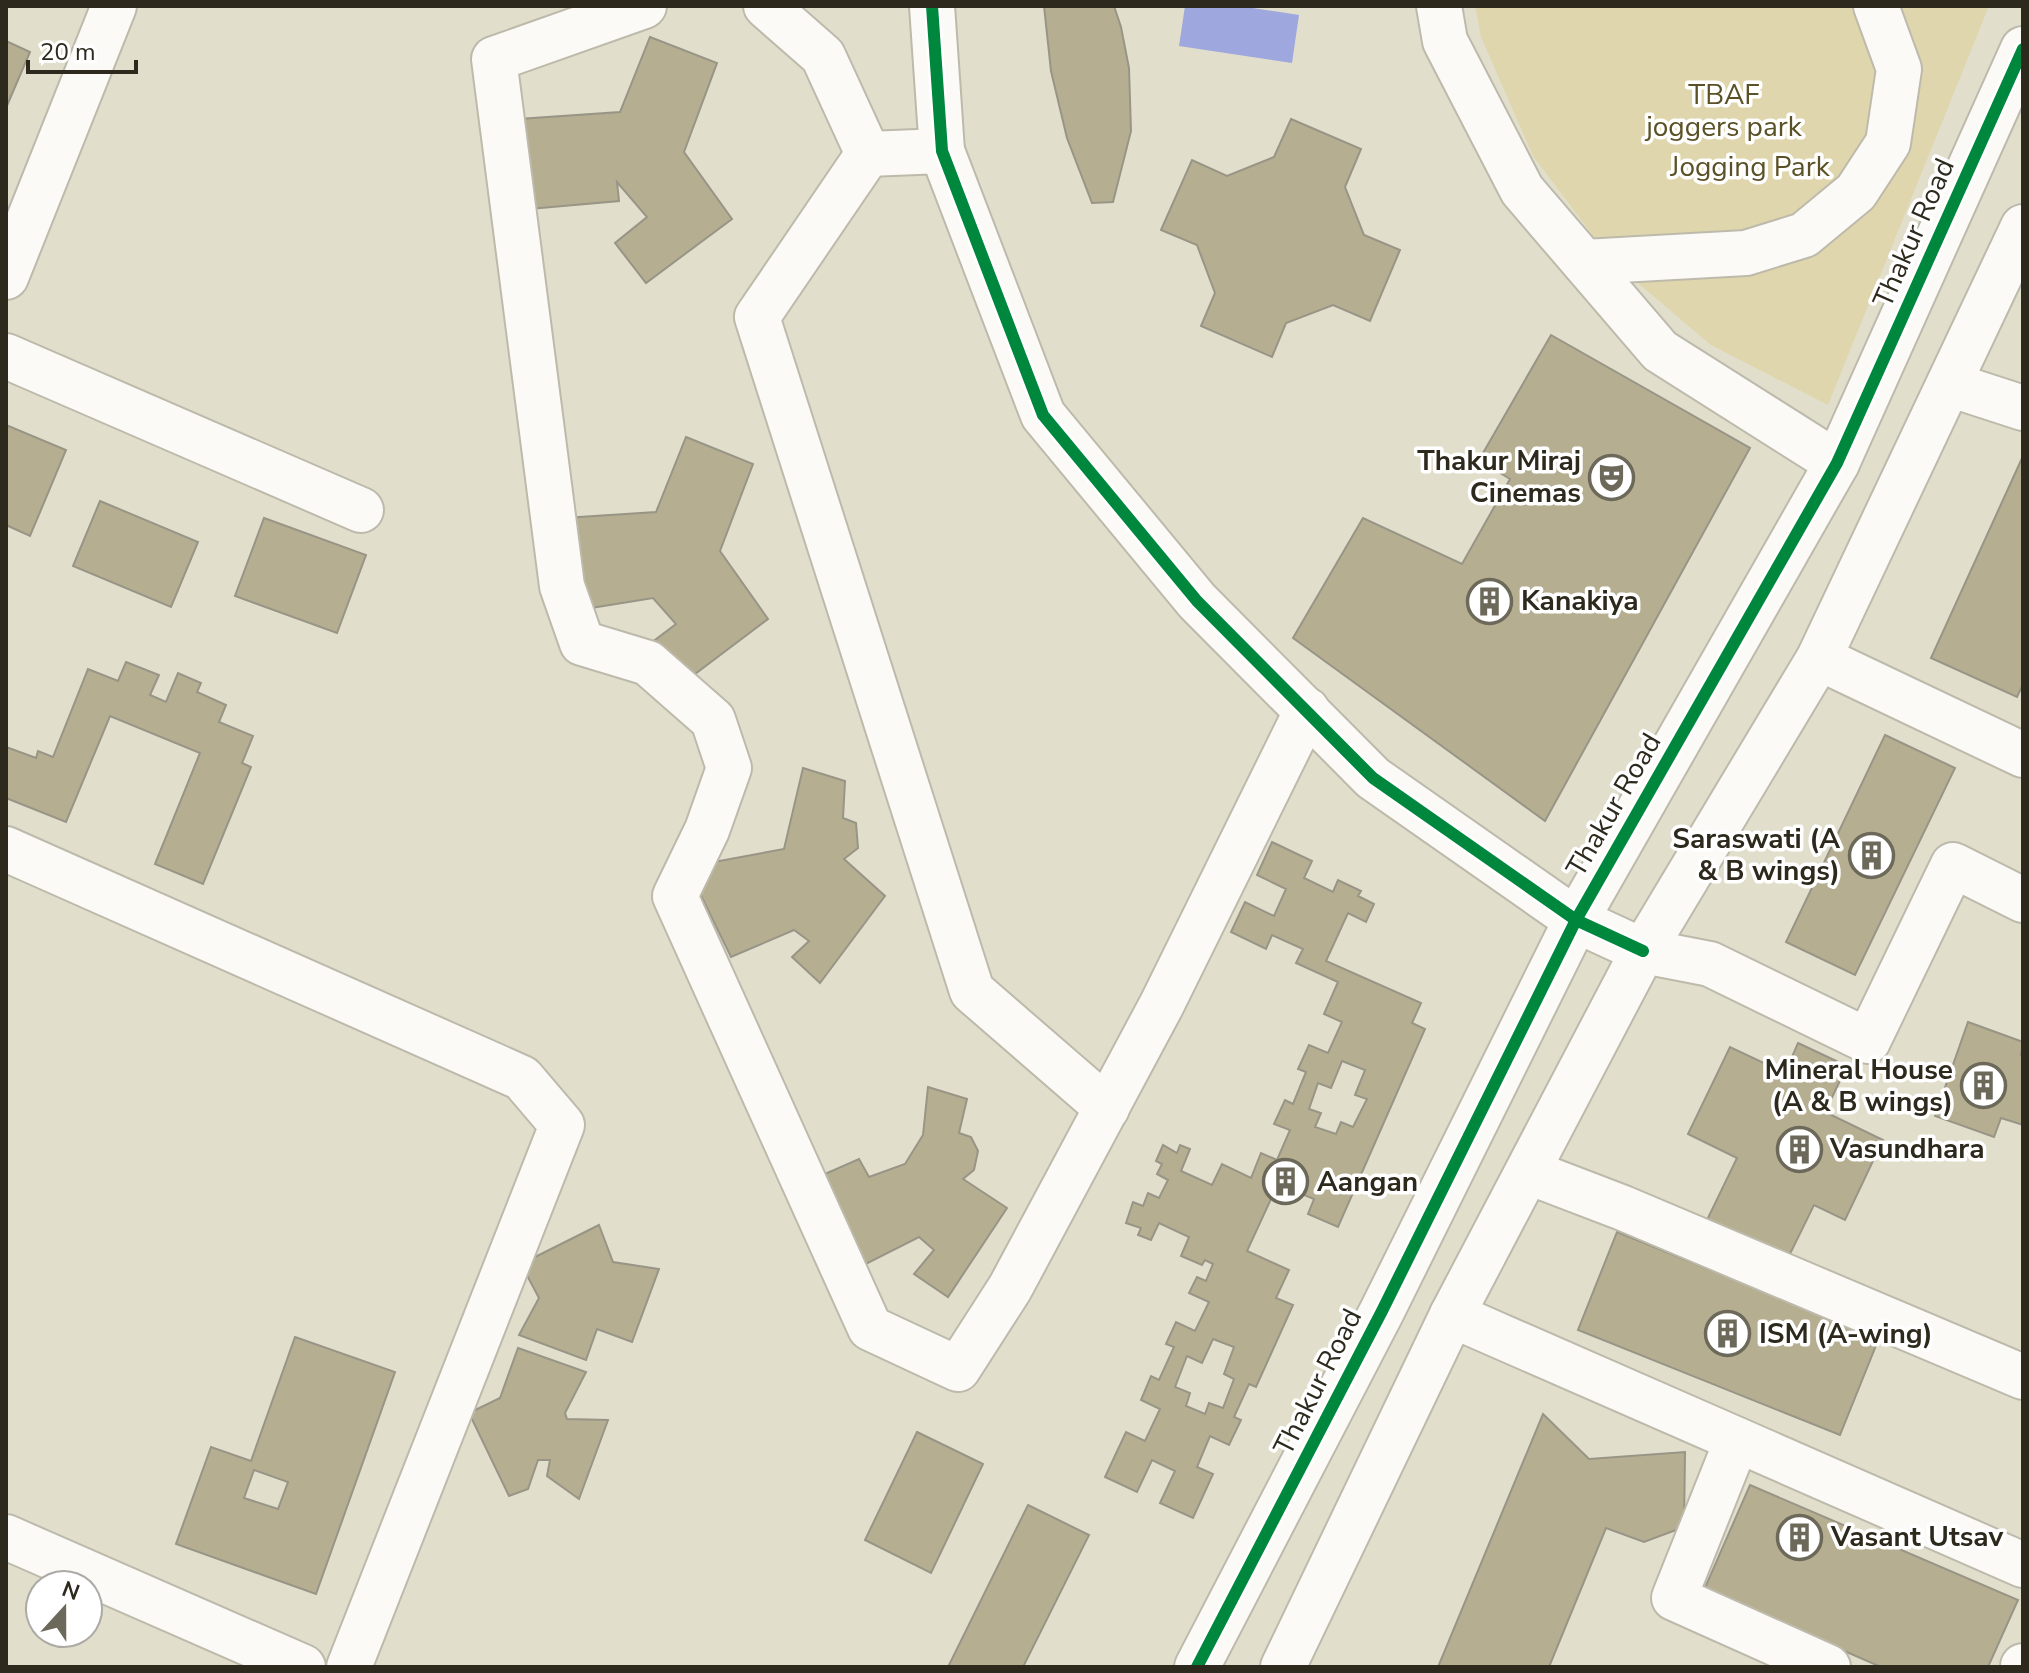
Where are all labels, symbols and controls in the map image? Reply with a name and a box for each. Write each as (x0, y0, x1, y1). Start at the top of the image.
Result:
scale bar (28, 24, 136, 74)
text: 20 m (40, 36, 96, 68)
park label: TBAF joggers park (1644, 76, 1803, 146)
park label: Jogging Park (1669, 148, 1831, 186)
street label: Thakur Road (1864, 152, 1964, 314)
place label: Thakur Miraj Cinemas (1417, 442, 1581, 512)
theatre icon: Thakur Miraj Cinemas (1588, 453, 1636, 501)
building icon: Kanakiya (1466, 577, 1514, 625)
place label: Kanakiya (1521, 582, 1639, 620)
street label: Thakur Road (1558, 726, 1670, 884)
place label: Saraswati (A & B wings) (1672, 820, 1840, 890)
building icon: Saraswati (A & B wings) (1847, 831, 1895, 879)
place label: Mineral House (A & B wings) (1765, 1051, 1953, 1121)
building icon: Mineral House (A & B wings) (1960, 1062, 2008, 1110)
building icon: Vasundhara (1775, 1125, 1823, 1173)
place label: Vasundhara (1829, 1130, 1985, 1168)
building icon: Aangan (1262, 1158, 1310, 1206)
place label: Aangan (1317, 1163, 1418, 1201)
street label: Thakur Road (1265, 1302, 1371, 1462)
building icon: ISM (A-wing) (1704, 1310, 1752, 1358)
place label: ISM (A-wing) (1759, 1315, 1933, 1353)
building icon: Vasant Utsav (1776, 1513, 1824, 1561)
place label: Vasant Utsav (1830, 1518, 2004, 1556)
north arrow (24, 1569, 104, 1649)
text: N (58, 1574, 84, 1608)

